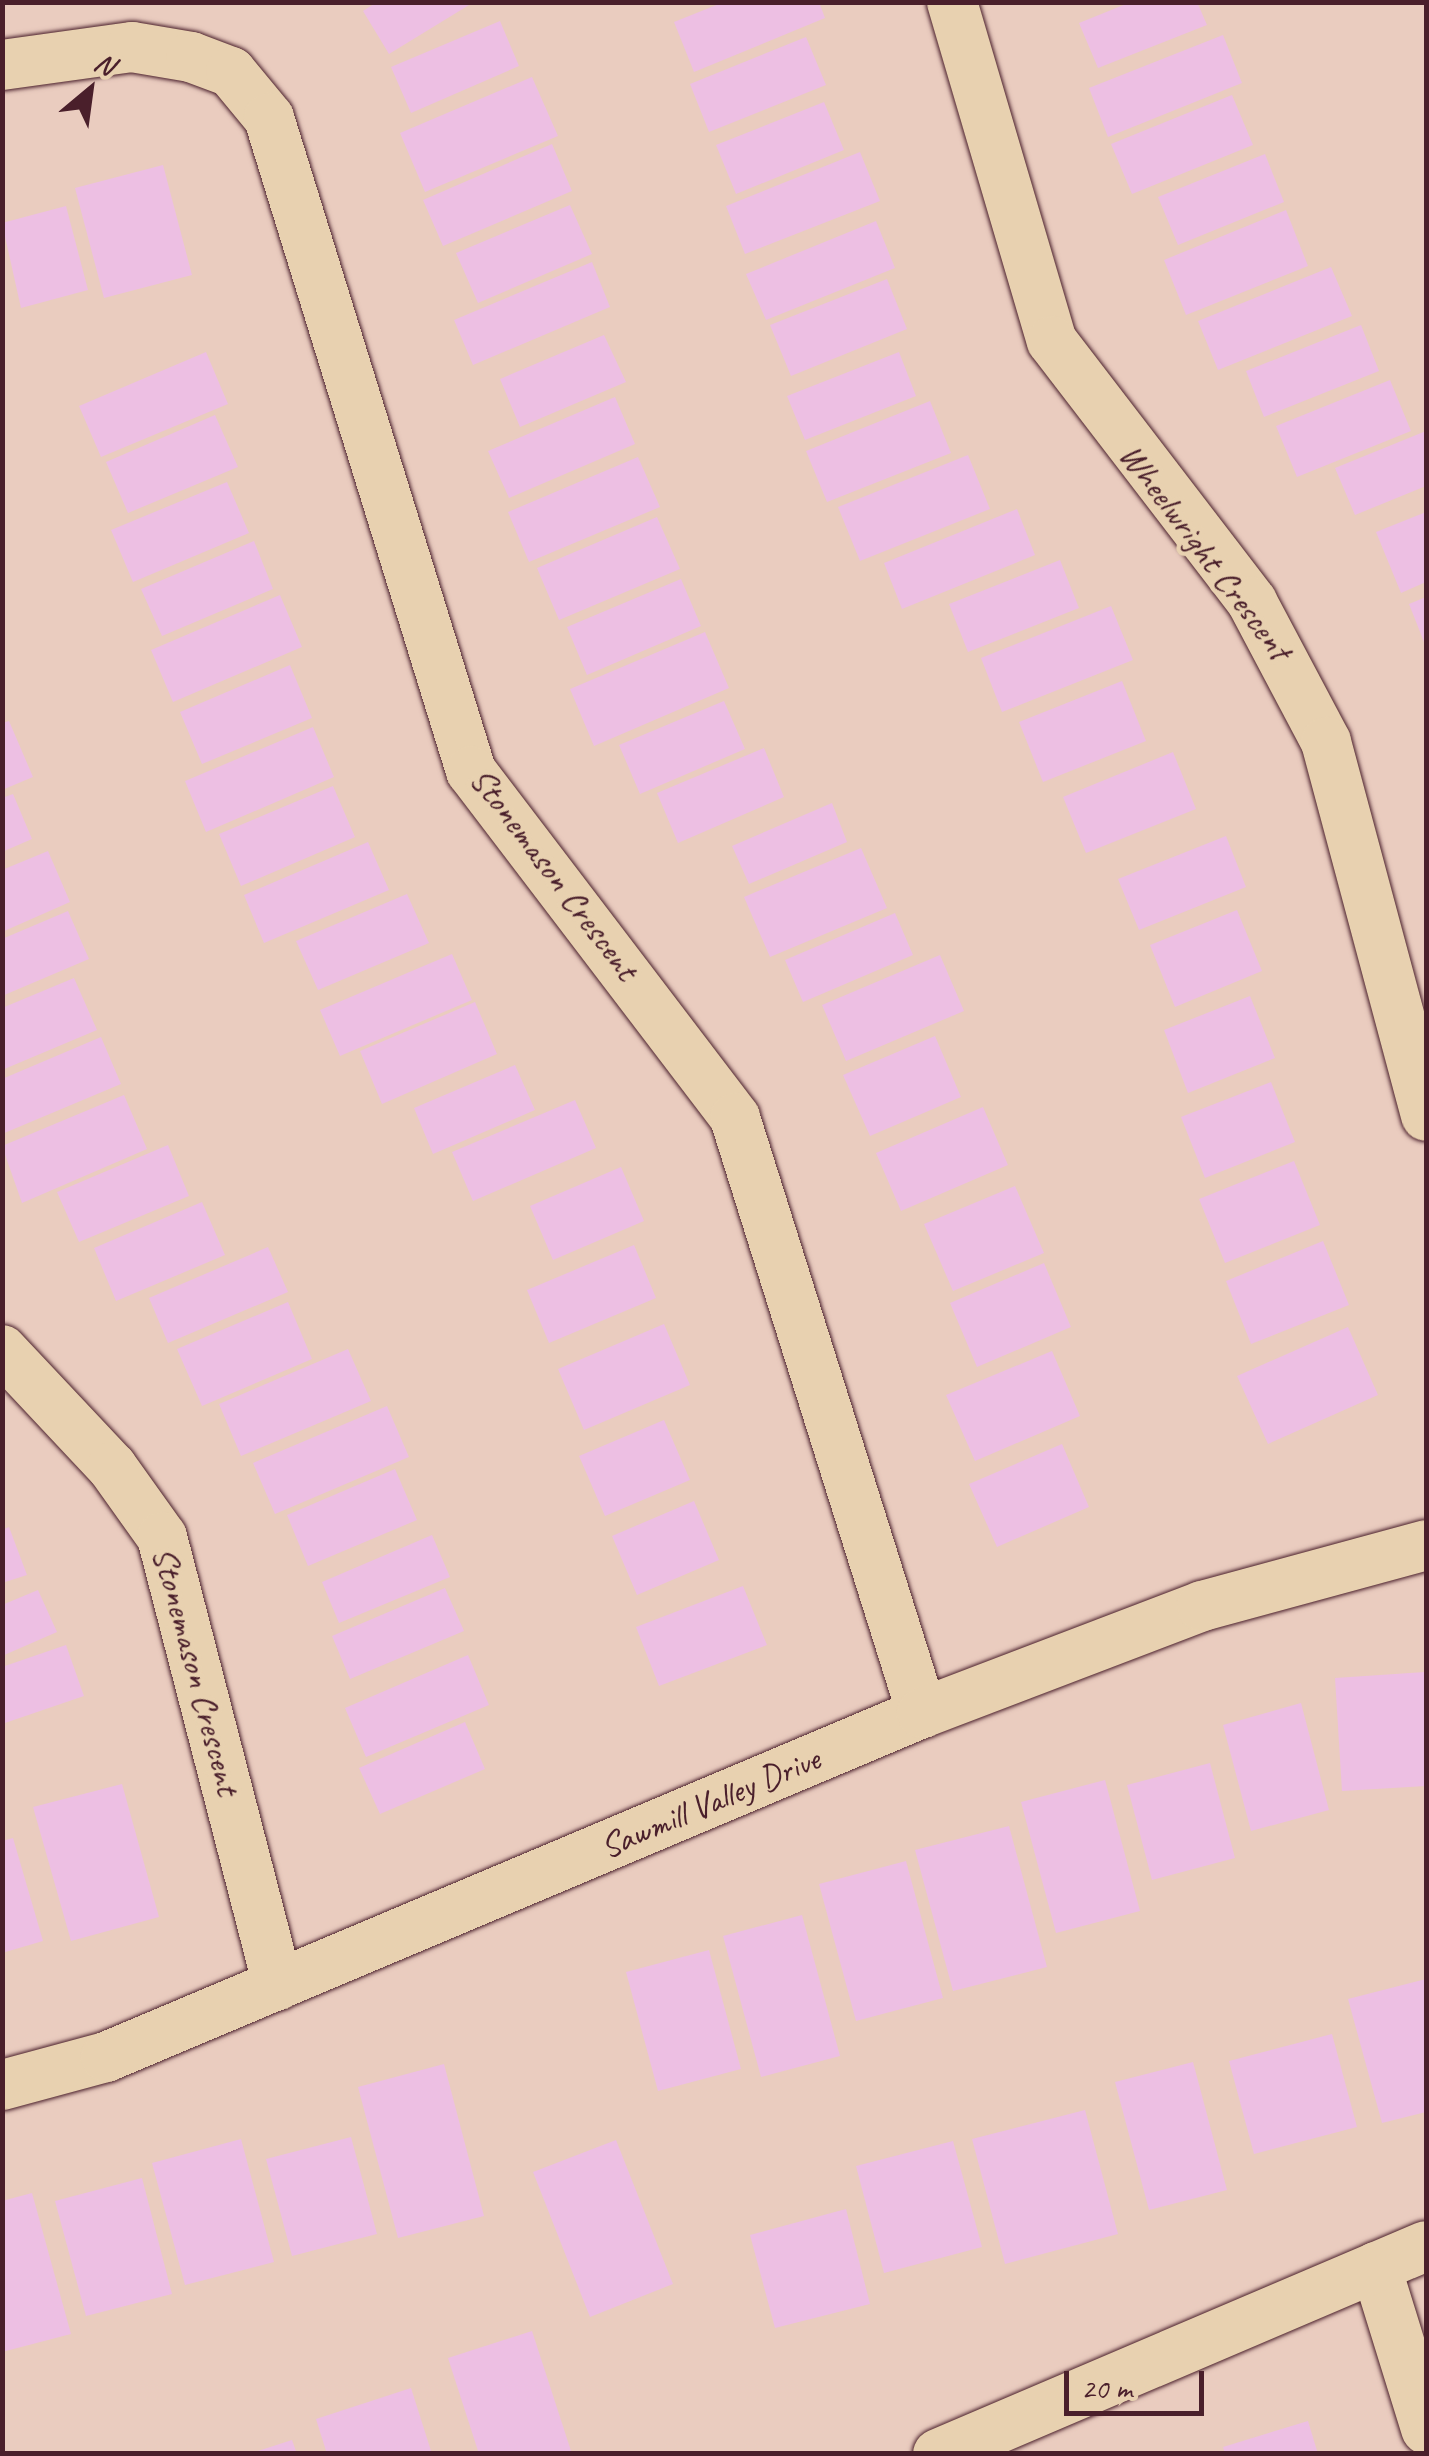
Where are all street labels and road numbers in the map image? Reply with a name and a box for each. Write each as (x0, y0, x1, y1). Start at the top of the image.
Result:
street label: Wheelwright Crescent (1110, 435, 1300, 669)
street label: Stonemason Crescent (460, 759, 648, 989)
street label: Stonemason Crescent (143, 1542, 249, 1800)
street label: Sawmill Valley Drive (594, 1738, 826, 1868)

